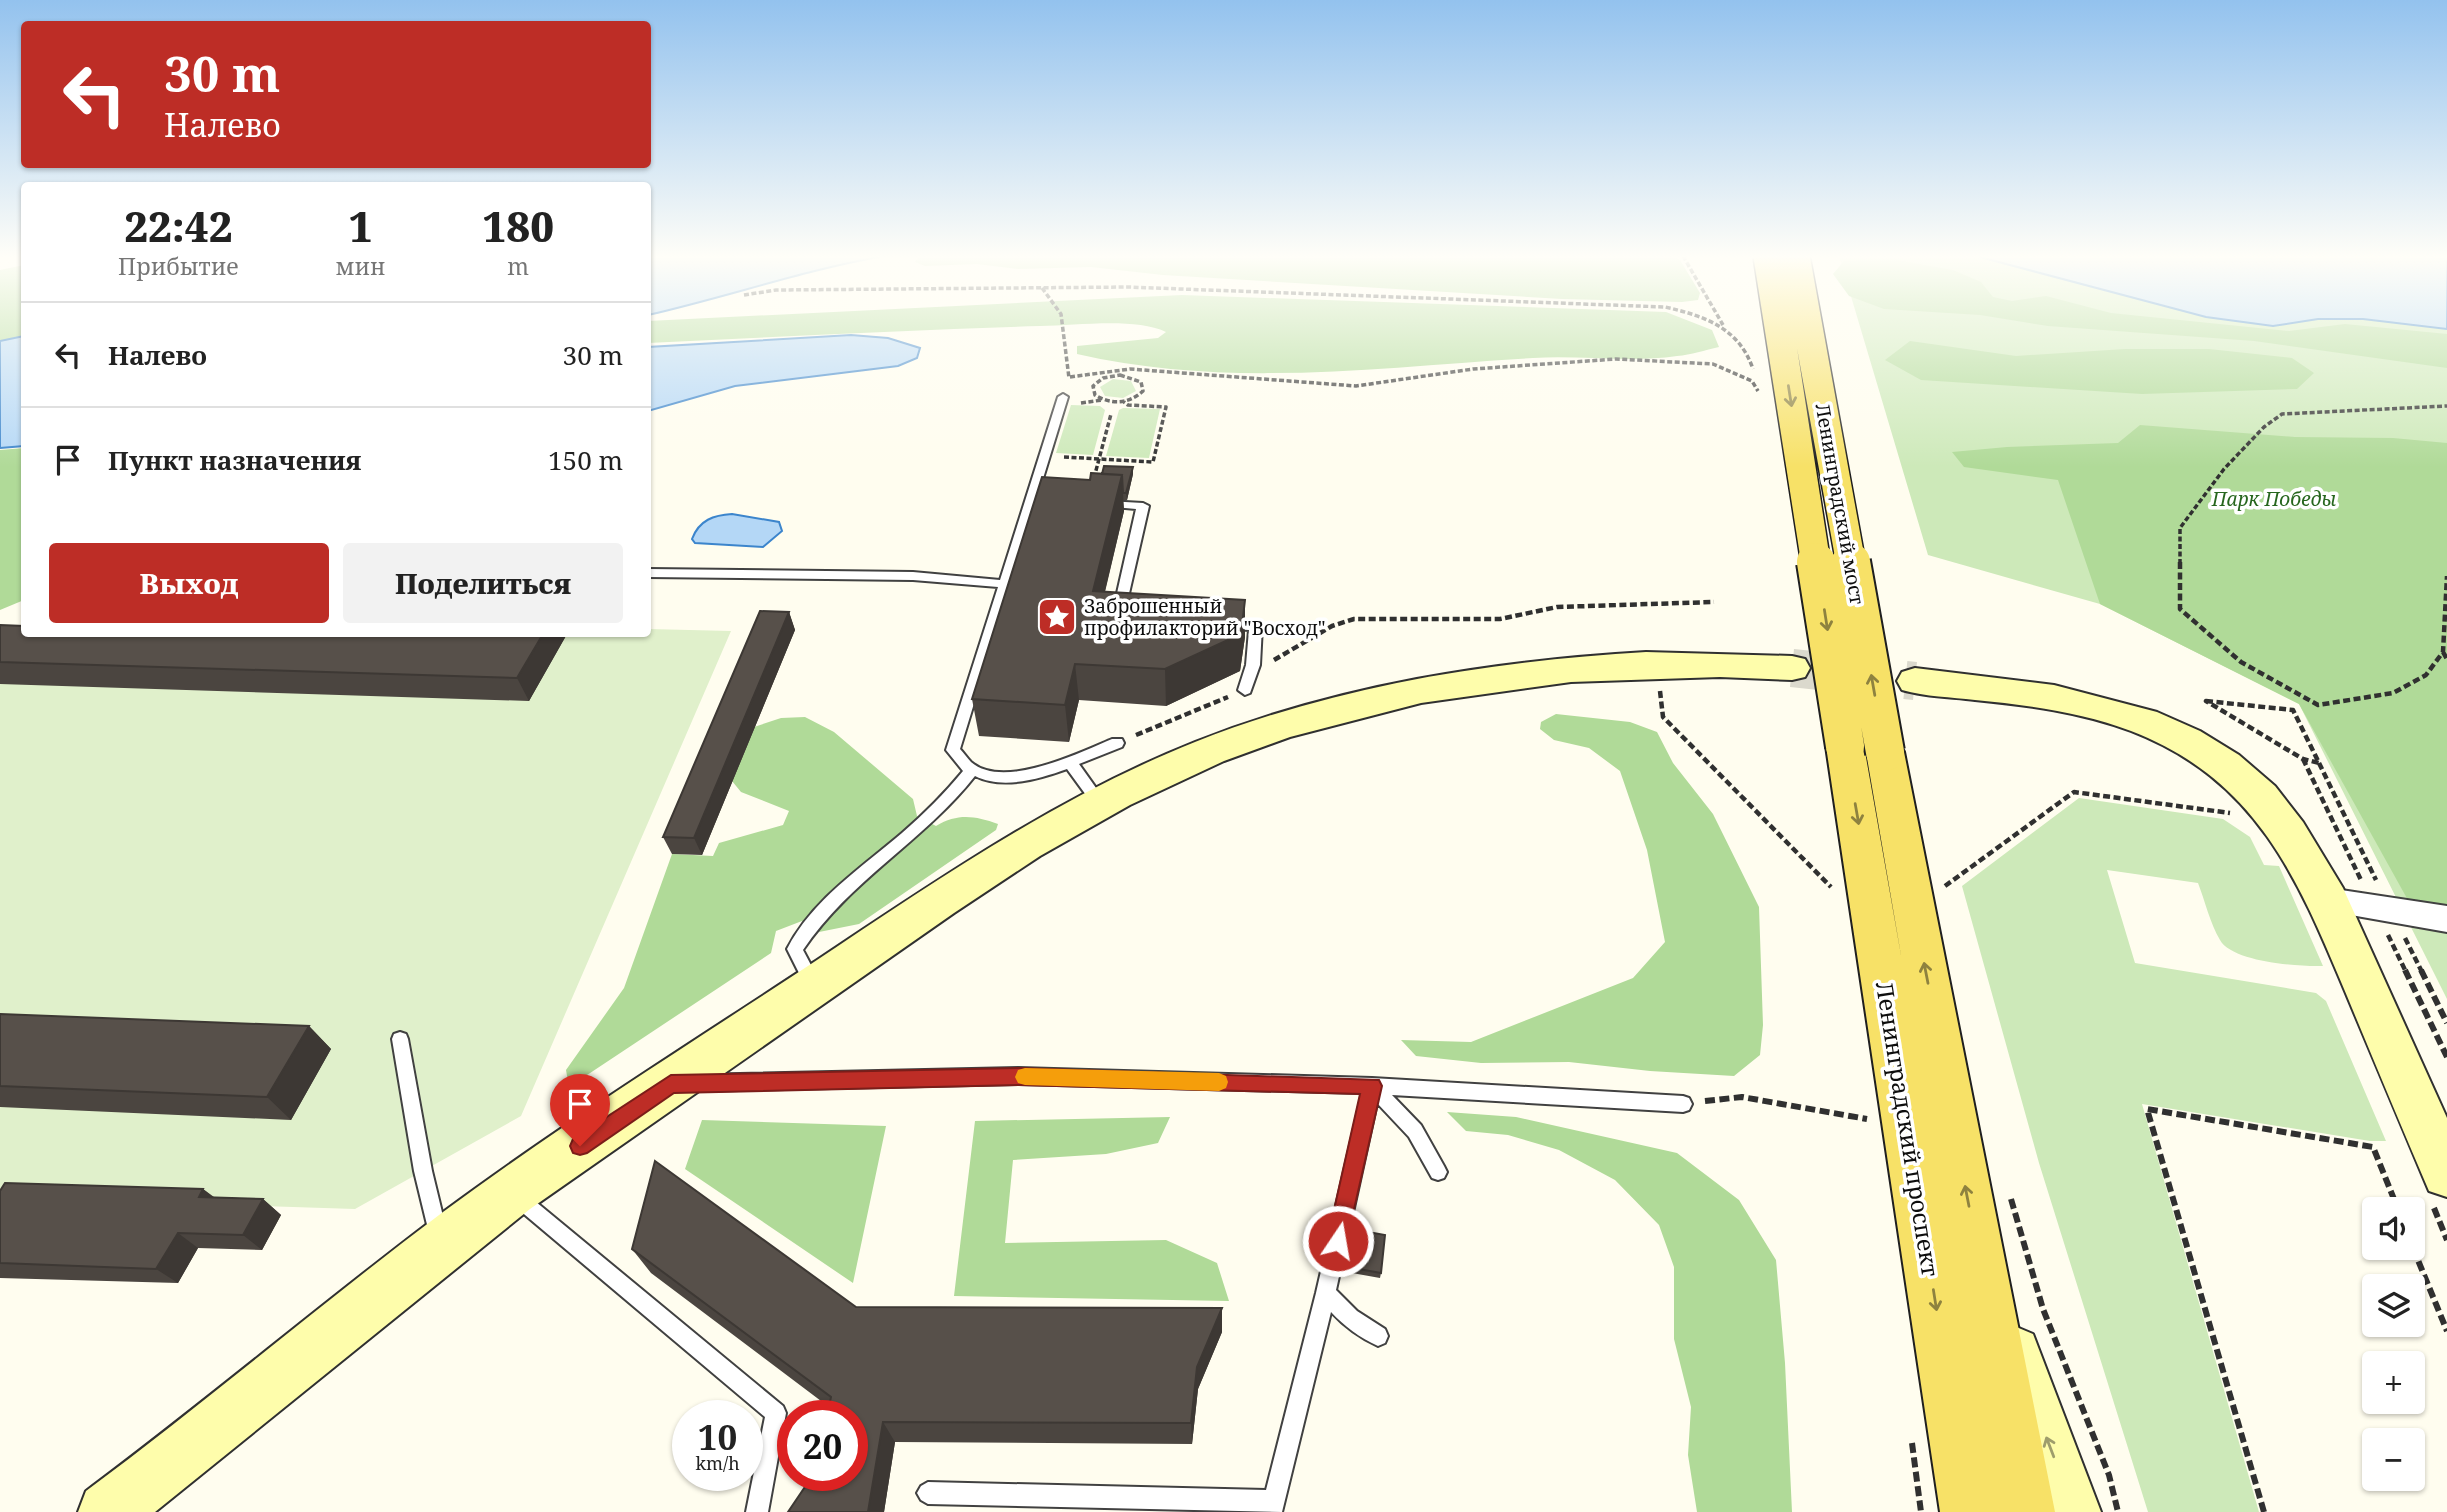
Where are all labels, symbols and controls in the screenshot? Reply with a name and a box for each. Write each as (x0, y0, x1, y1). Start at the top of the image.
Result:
text: 30 m (164, 40, 280, 106)
icon: left (49, 49, 140, 140)
text: Налево (164, 103, 281, 146)
text: 22:42 (124, 197, 232, 254)
text: 1 (349, 197, 372, 254)
text: 180 (483, 197, 554, 254)
text: Прибытие (118, 250, 239, 282)
text: мин (336, 250, 386, 282)
text: m (507, 250, 529, 282)
icon: left (49, 336, 87, 374)
text: Налево (108, 337, 207, 373)
text: 30 m (563, 337, 623, 373)
one-way arrow (1784, 384, 1797, 406)
street label: Ленинградский мост (1810, 402, 1870, 606)
icon: arrive (49, 441, 87, 479)
text: Пункт назначения (108, 442, 361, 478)
text: 150 m (548, 442, 623, 478)
park label: Парк Победы (2211, 486, 2337, 512)
button: Выход (49, 543, 329, 623)
button: Поделиться (343, 543, 623, 623)
place label: Заброшенный профилакторий "Восход" (1084, 593, 1326, 641)
place icon: Заброшенный профилакторий "Восход" (1036, 596, 1078, 638)
one-way arrow (1819, 608, 1832, 631)
one-way arrow (1865, 674, 1879, 696)
one-way arrow (1851, 802, 1864, 824)
one-way arrow (1919, 962, 1932, 985)
street label: Ленинградский проспект (1869, 979, 1947, 1279)
pin (550, 1074, 610, 1146)
icon: arrive (561, 1085, 599, 1123)
one-way arrow (1960, 1185, 1974, 1208)
map controls (2362, 1197, 2425, 1491)
button: sound (2362, 1197, 2425, 1260)
position arrow (1301, 1204, 1375, 1278)
button: layers (2362, 1274, 2425, 1337)
one-way arrow (1929, 1288, 1942, 1311)
button: + (2362, 1351, 2425, 1414)
speed limit sign: 20 (777, 1400, 868, 1491)
text: 10 (698, 1413, 737, 1460)
button: − (2362, 1428, 2425, 1491)
one-way arrow (2043, 1437, 2056, 1459)
text: km/h (695, 1451, 740, 1475)

